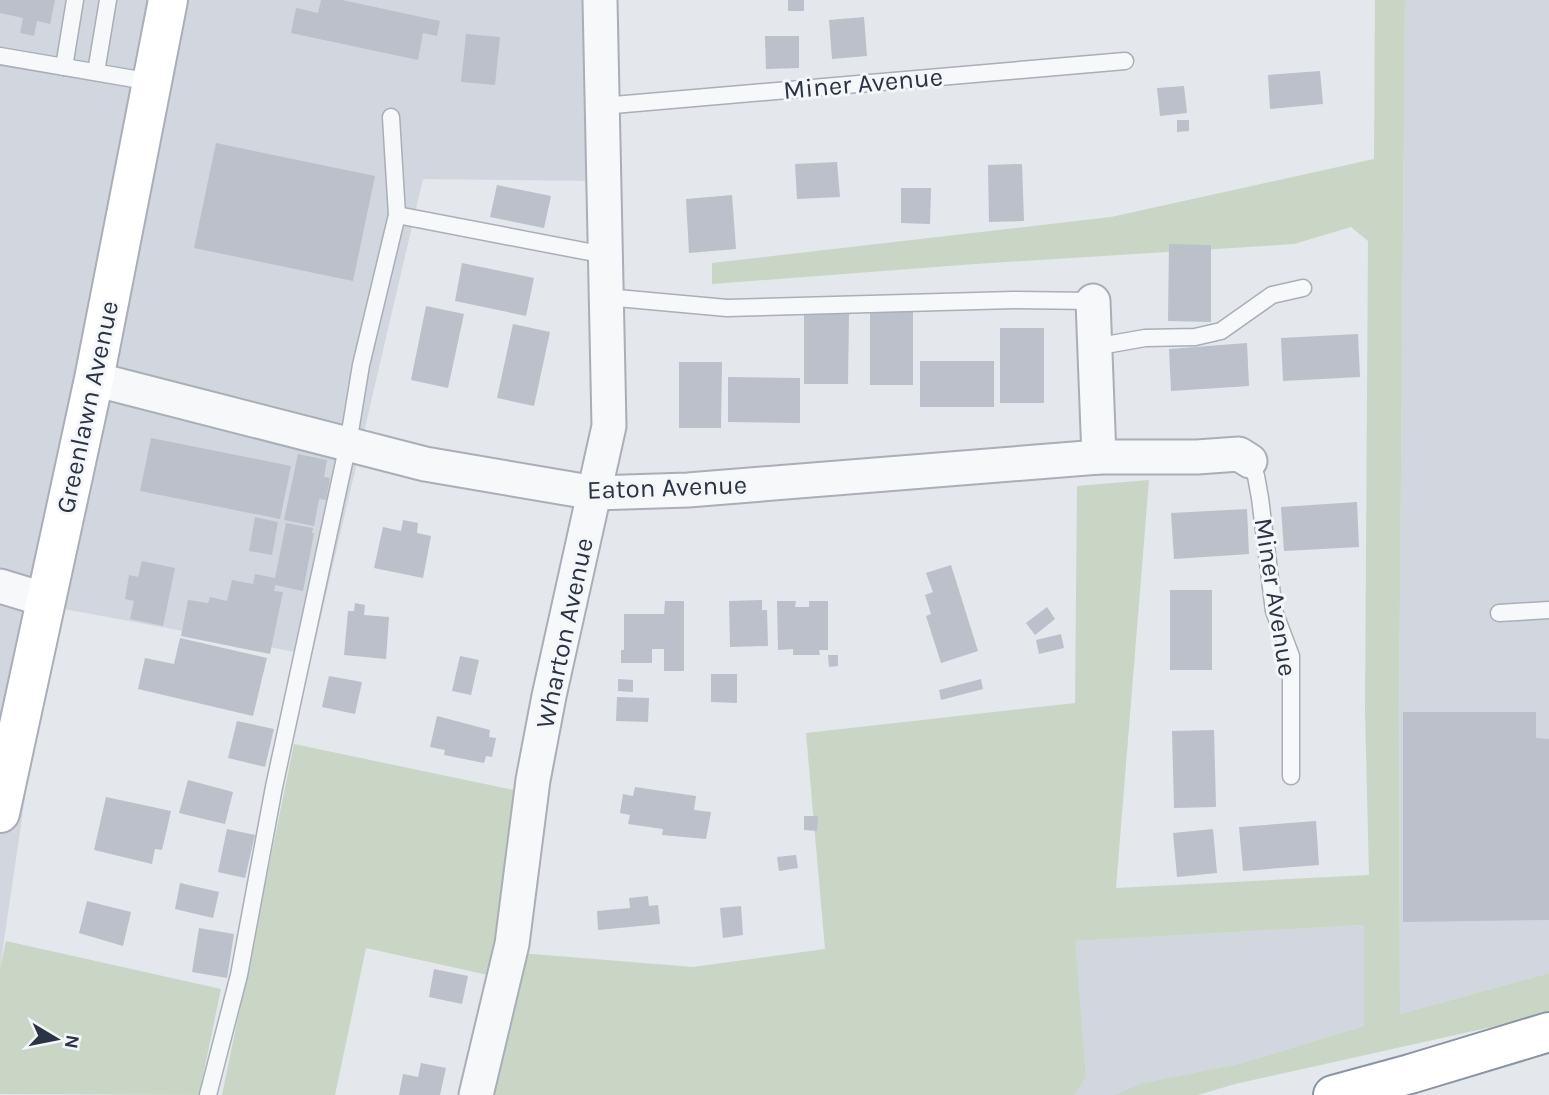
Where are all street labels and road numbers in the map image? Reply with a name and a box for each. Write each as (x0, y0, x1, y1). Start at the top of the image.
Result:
street label: Miner Avenue (782, 61, 944, 106)
street label: Greenlawn Avenue (50, 298, 125, 516)
street label: Eaton Avenue (586, 469, 748, 506)
street label: Miner Avenue (1248, 516, 1303, 678)
street label: Wharton Avenue (529, 535, 600, 731)

